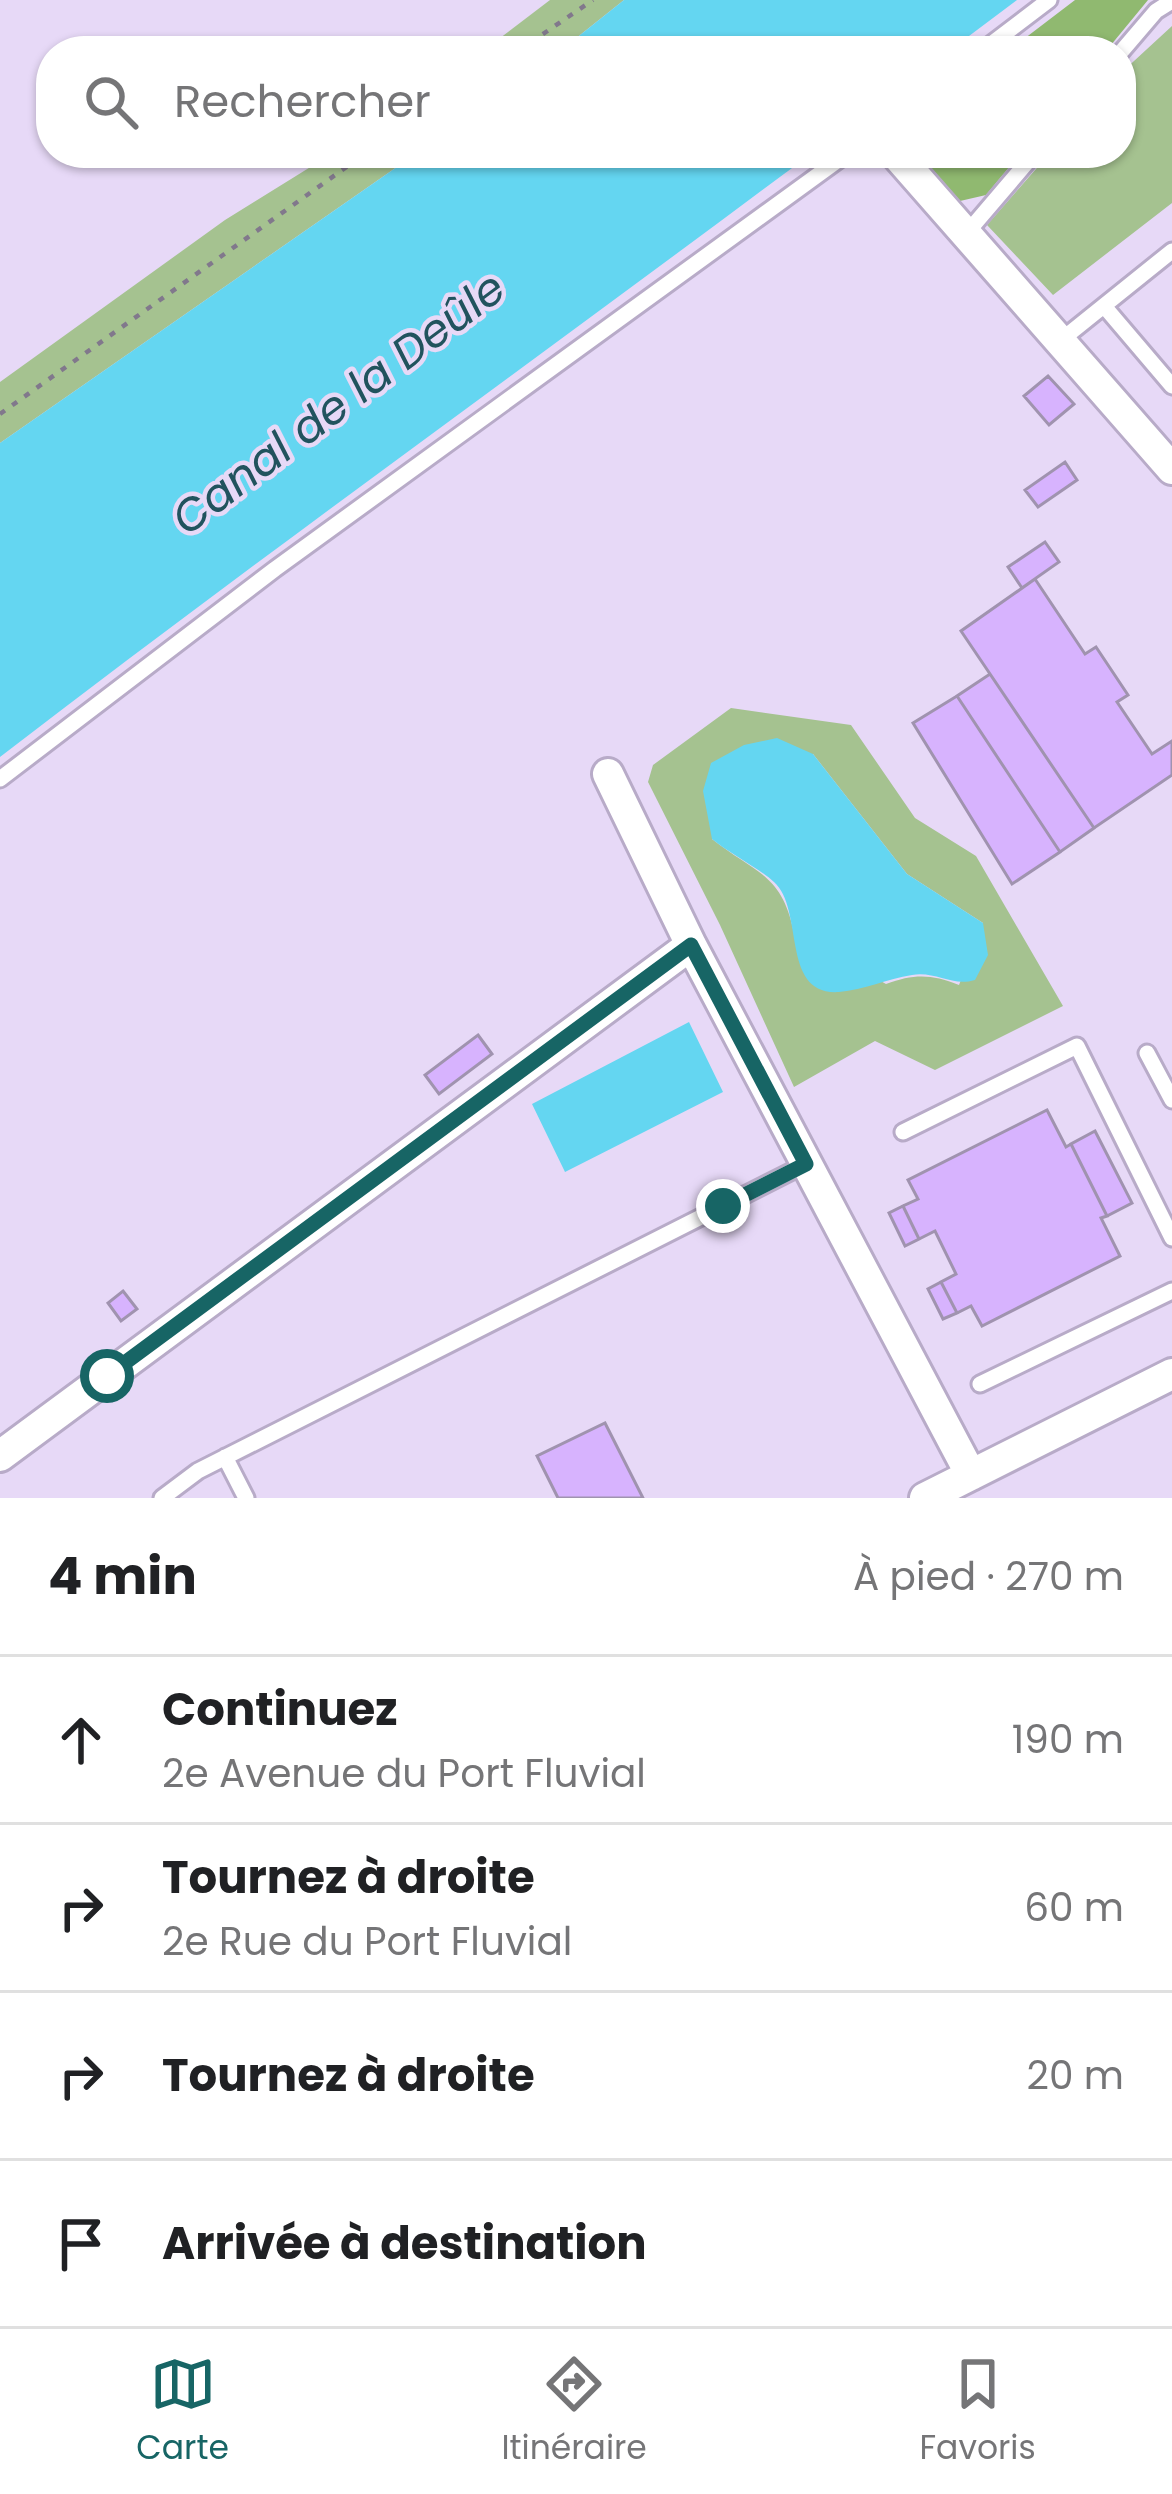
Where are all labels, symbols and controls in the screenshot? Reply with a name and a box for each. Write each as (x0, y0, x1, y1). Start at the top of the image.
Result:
search box (36, 36, 1136, 168)
icon: search (78, 69, 144, 135)
text: Rechercher (174, 70, 431, 133)
water label: Canal de la Deûle (158, 257, 518, 550)
route end (696, 1179, 750, 1233)
route start (80, 1349, 134, 1403)
text: 4 min (48, 1540, 197, 1612)
text: À pied · 270 m (853, 1549, 1124, 1604)
text: Continuez (162, 1678, 398, 1741)
icon: ahead (48, 1707, 114, 1773)
text: 190 m (1012, 1712, 1124, 1767)
text: 2e Avenue du Port Fluvial (162, 1746, 646, 1801)
text: Tournez à droite (162, 1846, 535, 1909)
icon: right (48, 1875, 114, 1941)
text: 60 m (1024, 1880, 1124, 1935)
text: 2e Rue du Port Fluvial (162, 1914, 572, 1969)
icon: right (48, 2043, 114, 2109)
text: Tournez à droite (162, 2044, 535, 2107)
text: 20 m (1026, 2048, 1124, 2103)
icon: arrive (48, 2211, 114, 2277)
text: Arrivée à destination (162, 2212, 647, 2275)
tab: Carte (136, 2351, 229, 2473)
tab: Itinéraire (501, 2351, 647, 2473)
tab: Favoris (919, 2351, 1036, 2473)

